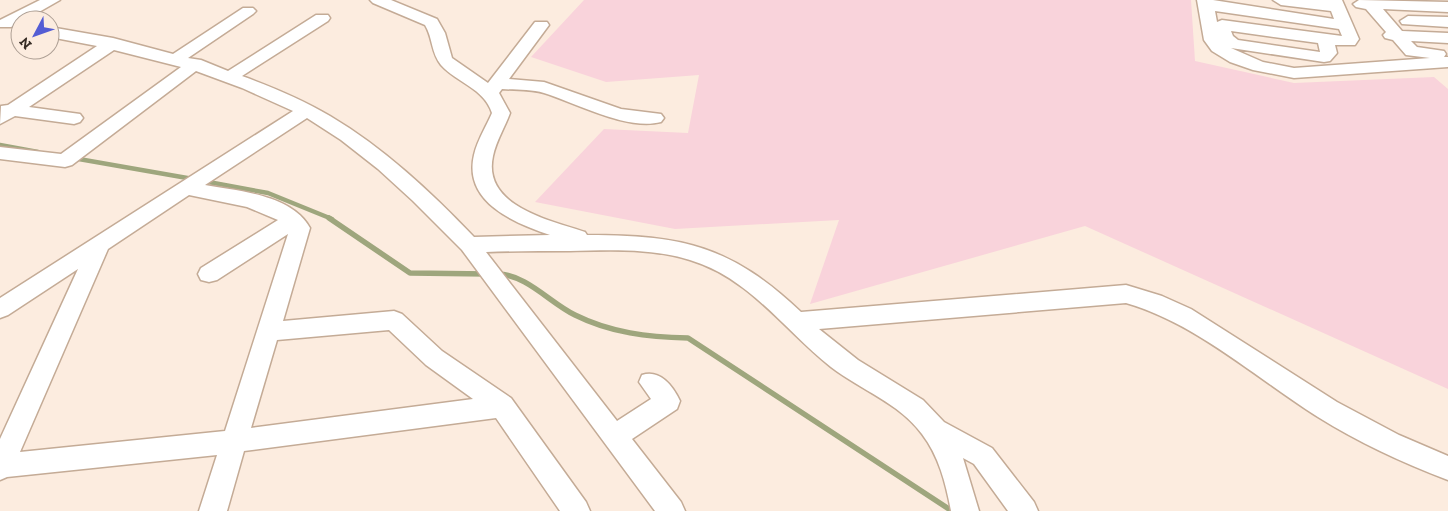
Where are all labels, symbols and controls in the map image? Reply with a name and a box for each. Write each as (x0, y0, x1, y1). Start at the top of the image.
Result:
north arrow (10, 10, 60, 60)
text: N (15, 33, 35, 53)

